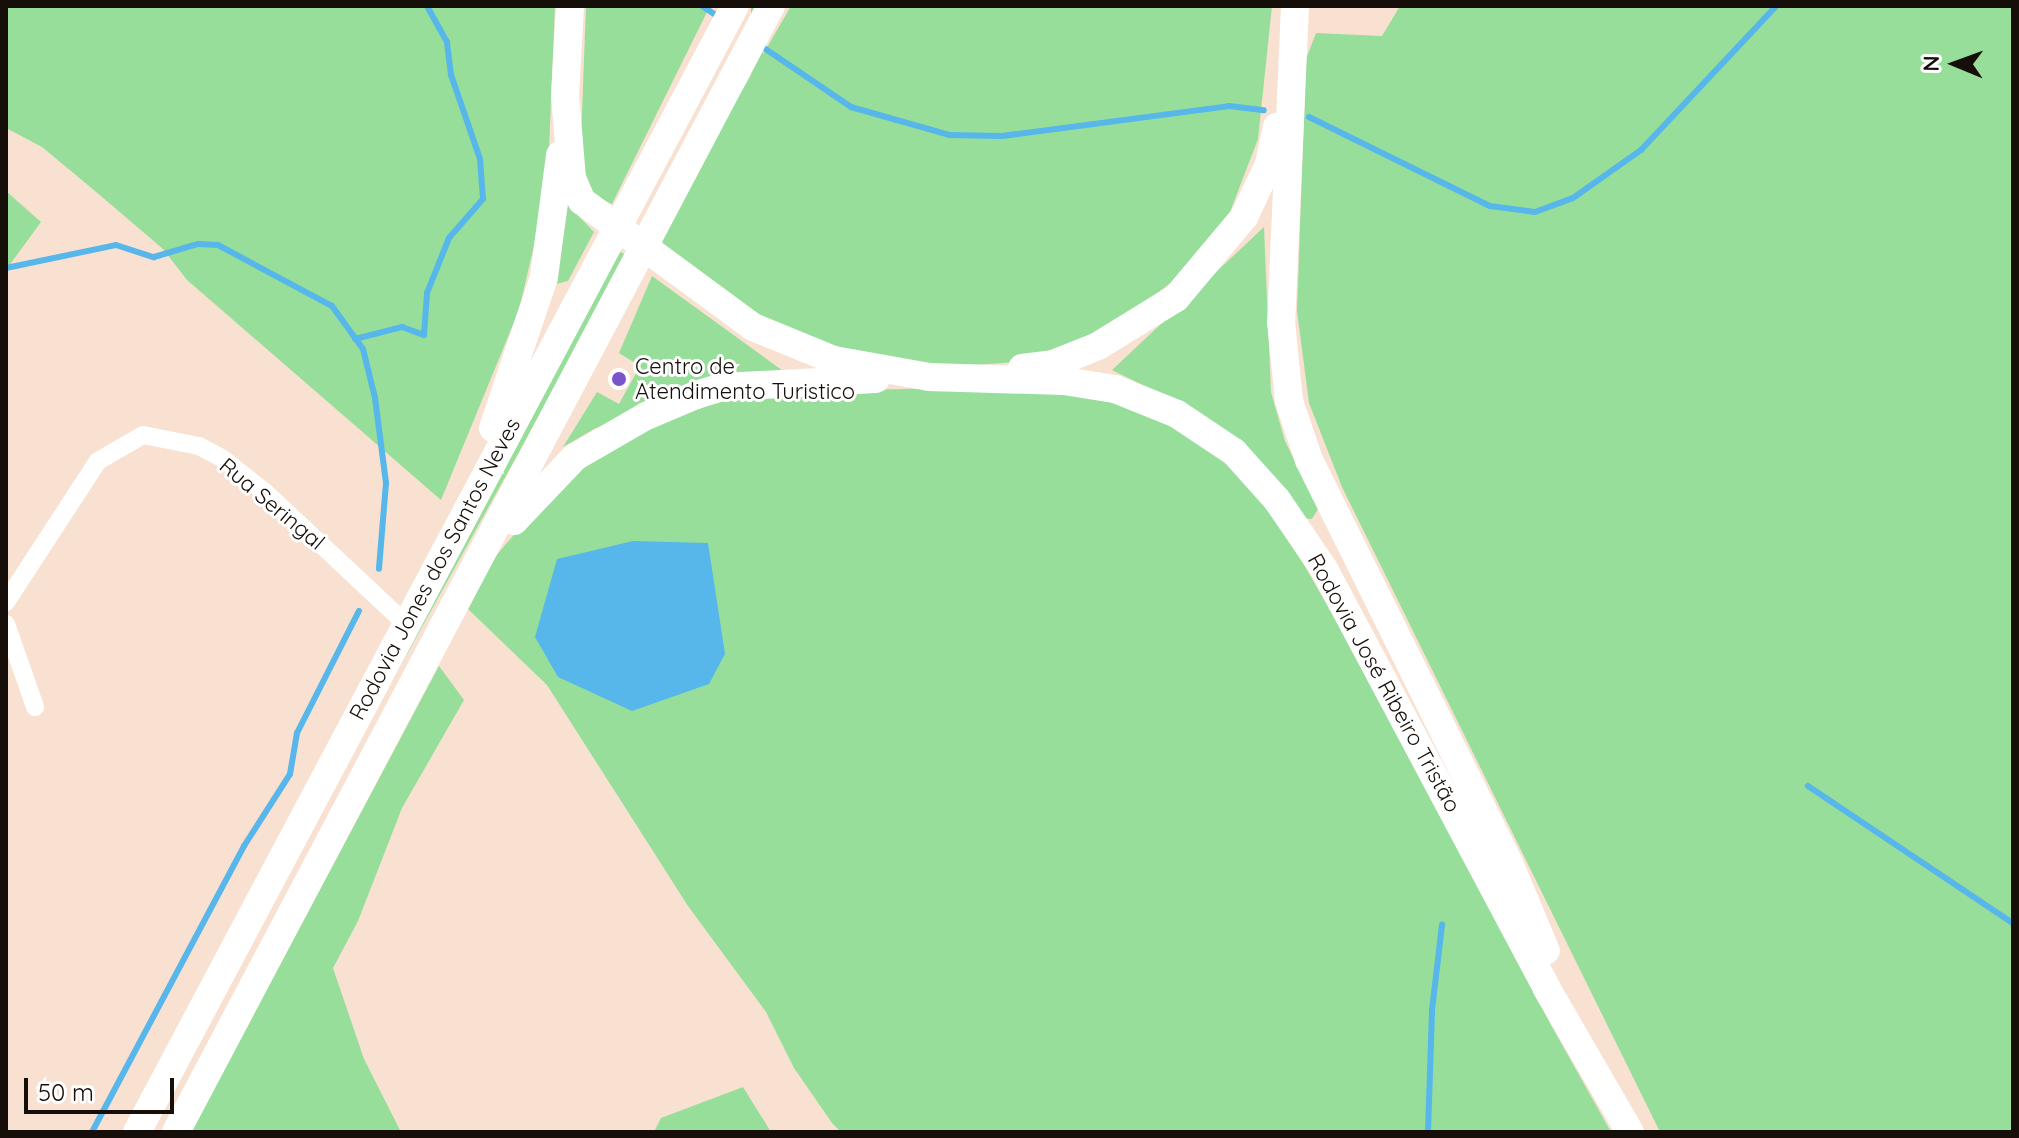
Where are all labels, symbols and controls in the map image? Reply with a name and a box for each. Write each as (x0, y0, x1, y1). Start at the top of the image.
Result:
north arrow (1915, 24, 1995, 104)
text: N (1917, 55, 1945, 72)
place label: Centro de Atendimento Turistico (635, 353, 855, 404)
marker: Centro de Atendimento Turistico (610, 370, 628, 388)
street label: Rodovia Jones dos Santos Neves (344, 413, 526, 725)
street label: Rua Seringal (214, 452, 330, 556)
street label: Rodovia José Ribeiro Tristão (1302, 549, 1466, 817)
scale bar (28, 1062, 178, 1112)
text: 50 m (38, 1077, 94, 1107)

